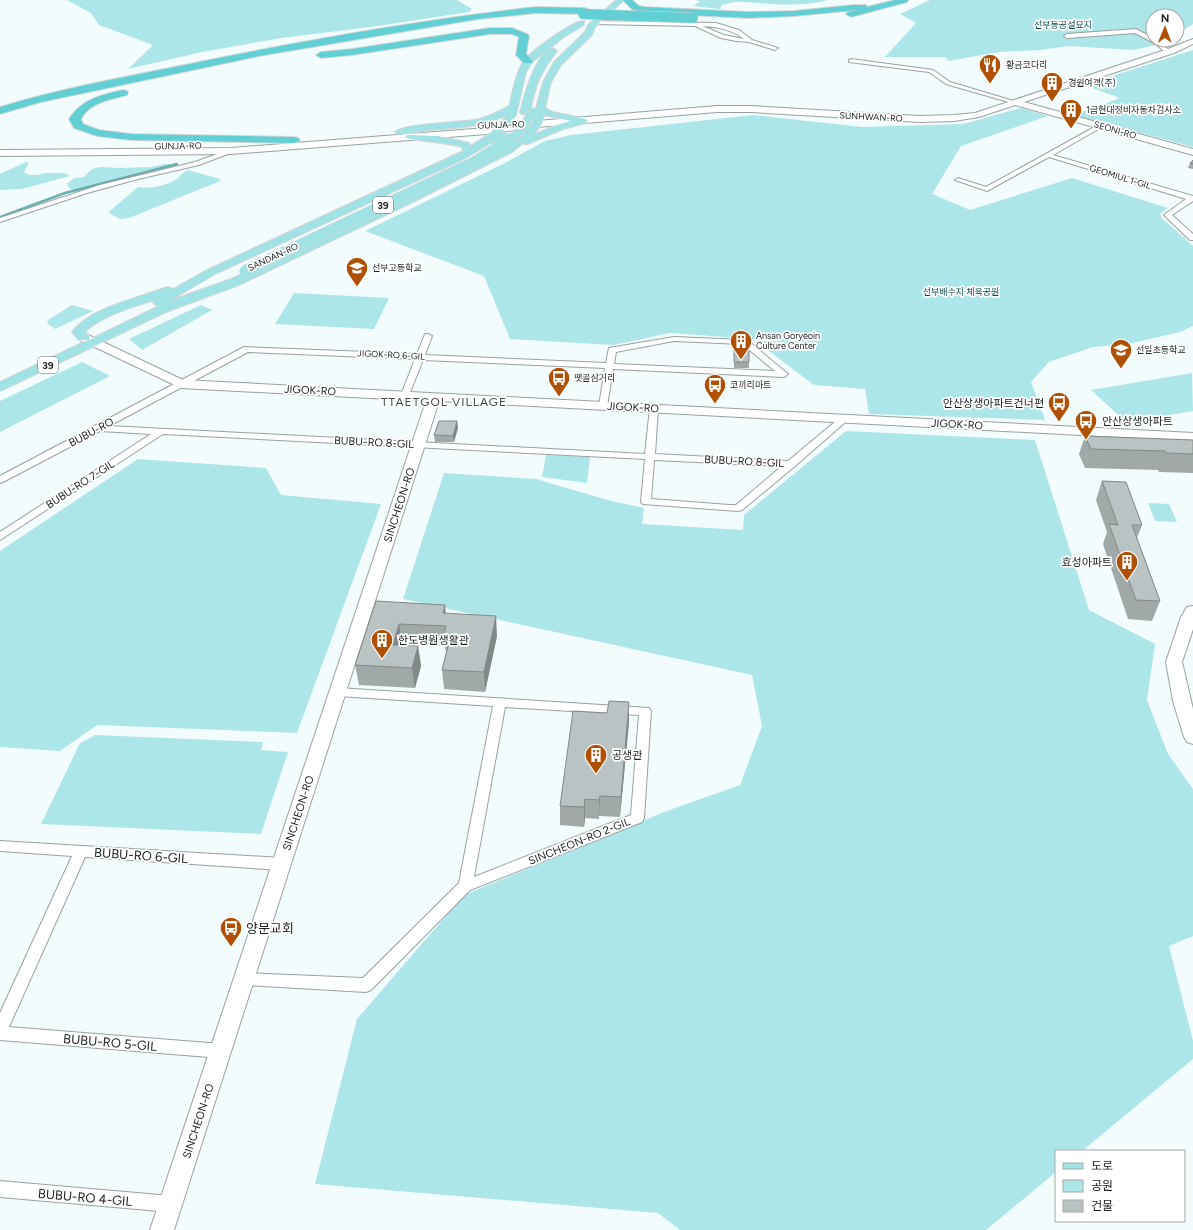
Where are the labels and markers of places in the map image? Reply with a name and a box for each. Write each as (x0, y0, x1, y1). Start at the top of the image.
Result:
restaurant icon: 황금코다리 (977, 52, 1003, 85)
place label: 황금코다리 (1006, 59, 1047, 70)
building icon: 경원여객(주) (1039, 70, 1065, 103)
place label: 경원여객(주) (1068, 77, 1116, 88)
building icon: 1급현대정비자동차검사소 (1058, 97, 1084, 130)
place label: 1급현대정비자동차검사소 (1086, 104, 1182, 115)
school or university icon: 선부고등학교 (344, 255, 370, 288)
place label: 선부고등학교 (372, 262, 422, 273)
building icon: Ansan Goryeoin Culture Center (728, 328, 754, 361)
place label: Ansan Goryeoin Culture Center (756, 330, 820, 351)
school or university icon: 선일초등학교 (1108, 337, 1134, 370)
place label: 선일초등학교 (1136, 344, 1186, 355)
bus stop icon: 땟골삼거리 (546, 365, 572, 398)
place label: 땟골삼거리 (574, 372, 615, 383)
bus stop icon: 코끼리마트 (702, 372, 728, 405)
place label: 코끼리마트 (730, 379, 771, 390)
bus stop icon: 안산상생아파트건너편 (1046, 390, 1072, 423)
place label: 안산상생아파트건너편 (943, 397, 1044, 410)
bus stop icon: 안산상생아파트 (1073, 408, 1099, 441)
place label: 안산상생아파트 (1102, 415, 1173, 428)
building icon: 효성아파트 (1114, 549, 1140, 582)
place label: 효성아파트 (1061, 556, 1112, 569)
building icon: 한도병원생활관 (369, 627, 395, 660)
place label: 한도병원생활관 (398, 634, 469, 647)
building icon: 공생관 (583, 742, 609, 775)
place label: 공생관 (612, 749, 642, 762)
bus stop icon: 양문교회 (218, 915, 244, 948)
place label: 양문교회 (246, 921, 294, 936)

